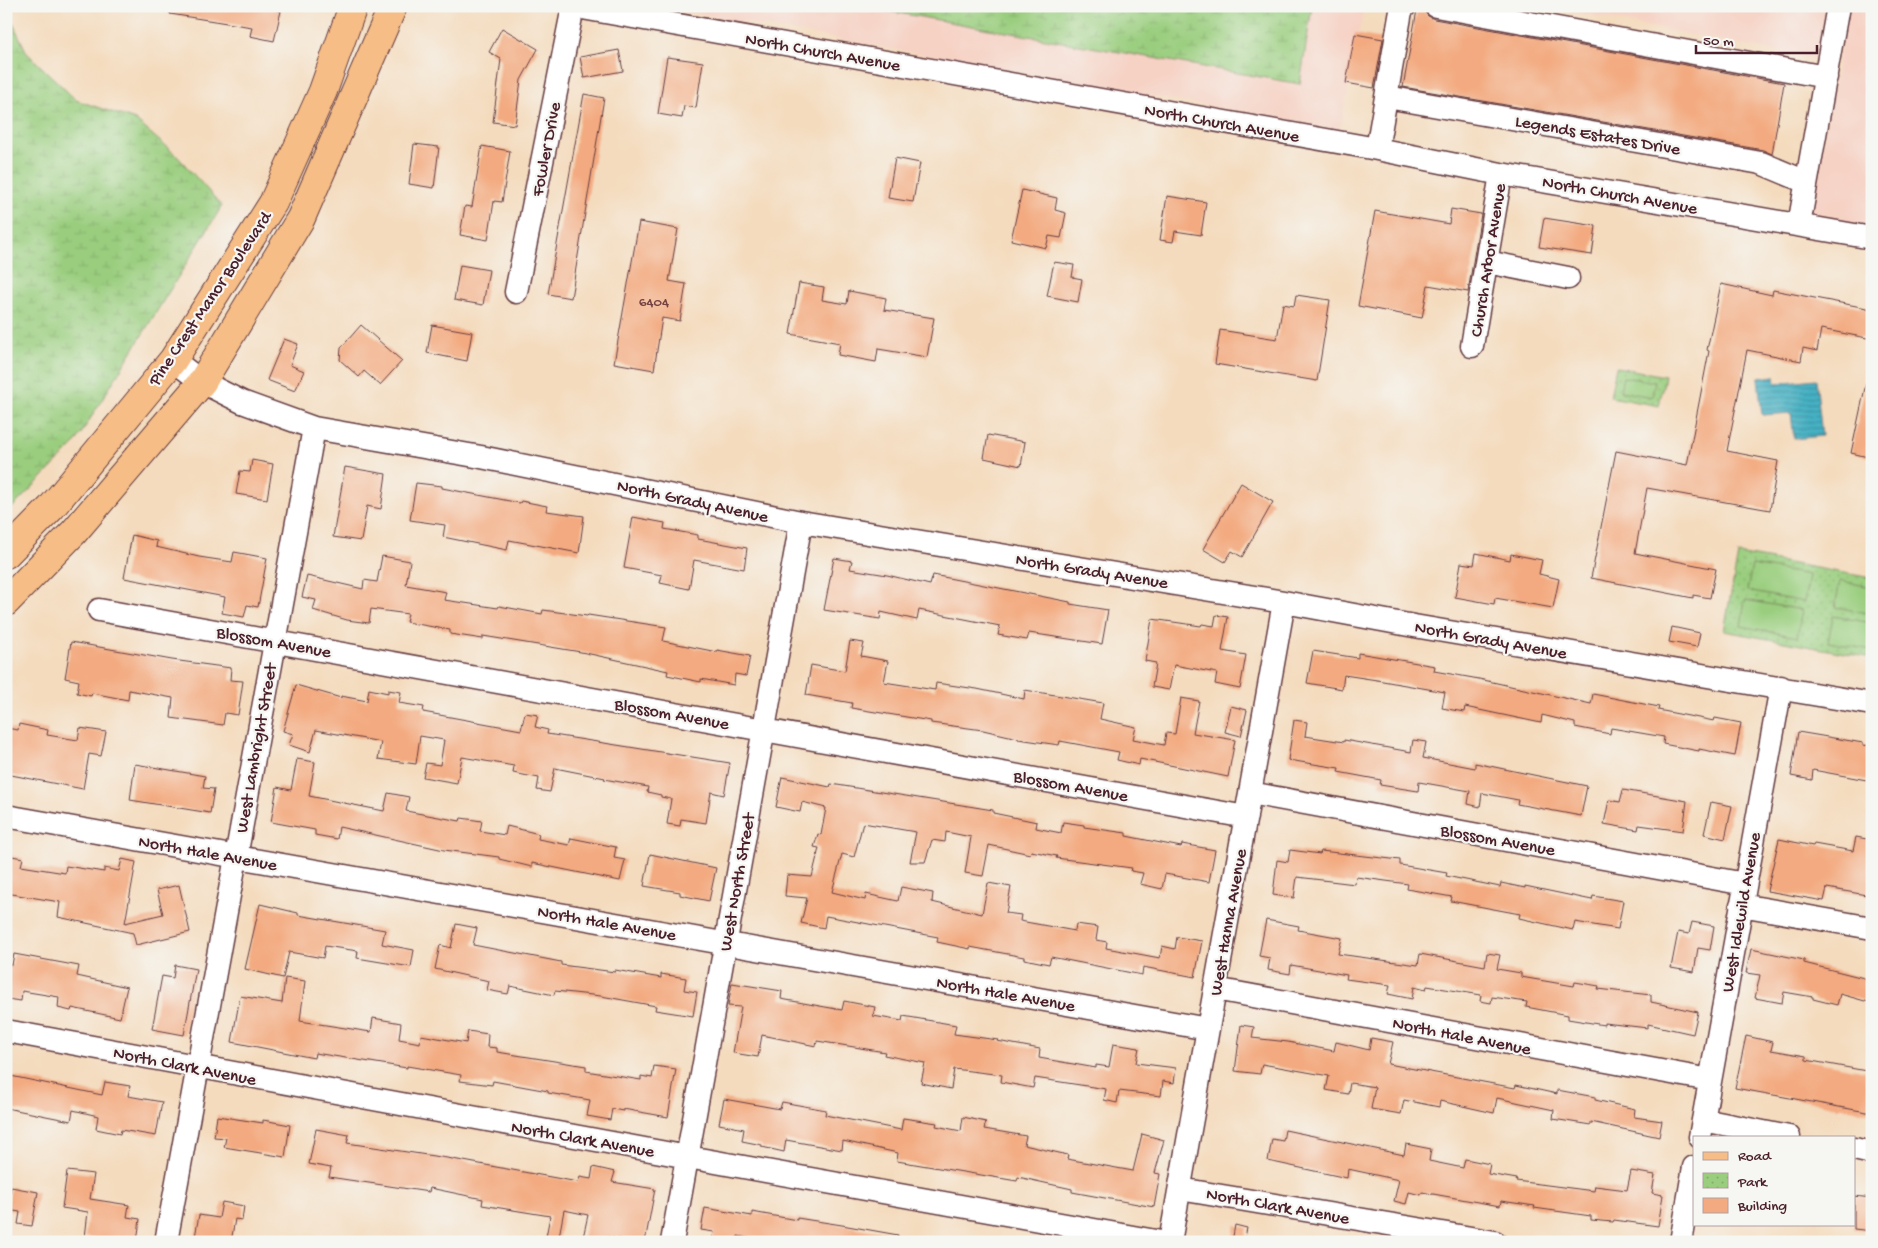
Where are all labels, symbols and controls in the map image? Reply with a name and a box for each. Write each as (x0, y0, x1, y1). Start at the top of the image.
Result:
scale bar (1696, 22, 1817, 54)
street label: North Church Avenue (743, 29, 902, 78)
text: 50 m (1703, 33, 1734, 51)
street label: Fowler Drive (528, 100, 567, 199)
street label: North Church Avenue (1142, 100, 1301, 149)
street label: Legends Estates Drive (1513, 112, 1682, 161)
street label: North Church Avenue (1540, 172, 1699, 221)
street label: Church Arbor Avenue (1467, 182, 1512, 339)
street label: Pine Crest Manor Boulevard (144, 207, 278, 391)
house number: 6404 (639, 294, 669, 312)
street label: North Grady Avenue (615, 476, 771, 529)
street label: North Grady Avenue (1014, 550, 1170, 595)
street label: North Grady Avenue (1413, 618, 1569, 665)
street label: Blossom Avenue (214, 623, 333, 664)
street label: West Lambright Street (232, 661, 283, 835)
street label: Blossom Avenue (612, 695, 731, 736)
street label: Blossom Avenue (1011, 767, 1130, 808)
street label: West North Street (716, 810, 761, 953)
street label: Blossom Avenue (1438, 821, 1557, 862)
street label: West Idlewild Avenue (1718, 830, 1767, 994)
street label: North Hale Avenue (136, 832, 279, 877)
street label: West Hanna Avenue (1206, 847, 1253, 997)
street label: North Hale Avenue (535, 902, 678, 947)
street label: North Hale Avenue (934, 973, 1077, 1018)
street label: North Hale Avenue (1390, 1014, 1533, 1061)
street label: North Clark Avenue (111, 1043, 259, 1092)
street label: North Clark Avenue (509, 1118, 657, 1164)
legend (1693, 1136, 1856, 1226)
text: Road (1738, 1148, 1772, 1166)
text: Park (1737, 1174, 1768, 1192)
street label: North Clark Avenue (1204, 1185, 1352, 1231)
text: Building (1737, 1198, 1787, 1216)

